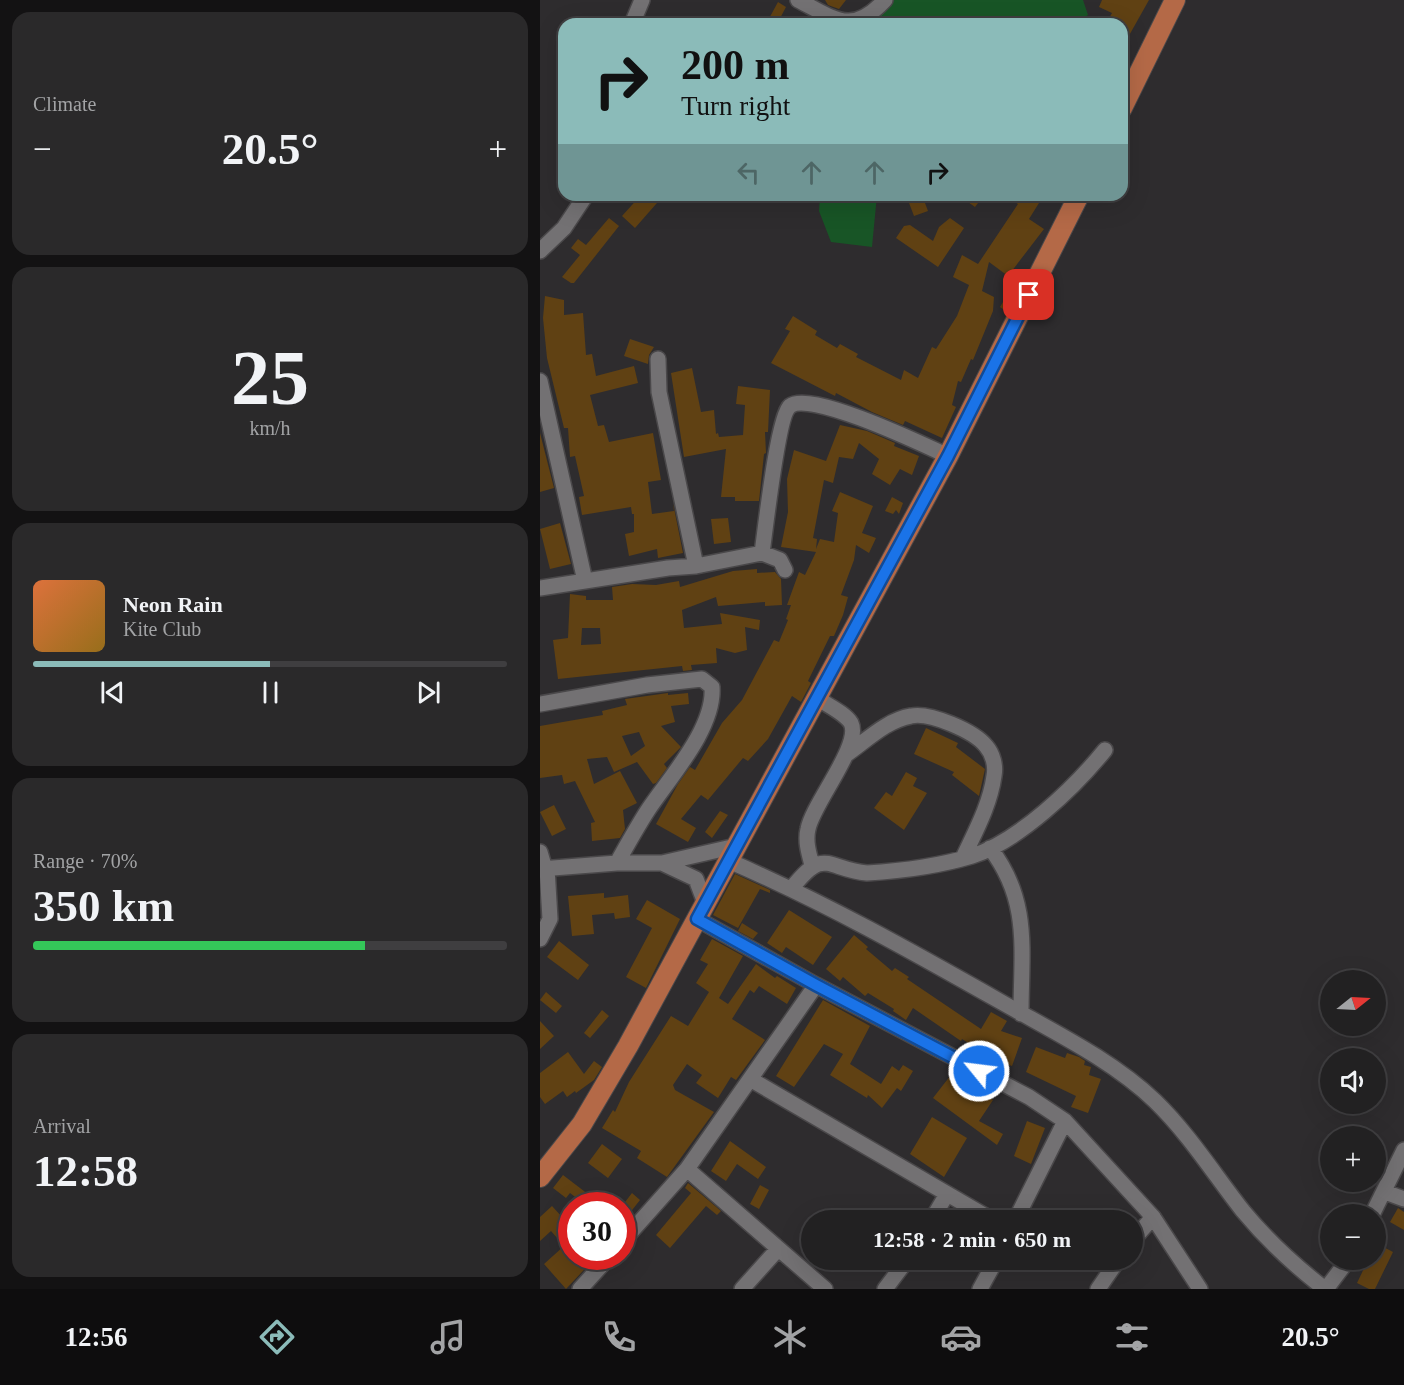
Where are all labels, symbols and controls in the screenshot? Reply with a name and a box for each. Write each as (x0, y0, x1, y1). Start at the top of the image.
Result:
icon: right (582, 42, 660, 120)
text: 200 m (681, 42, 790, 88)
text: Turn right (681, 91, 790, 121)
text: Climate (33, 93, 96, 115)
text: 20.5° (222, 124, 318, 174)
text: − (33, 131, 52, 167)
text: + (488, 131, 507, 167)
icon: left (732, 156, 765, 189)
icon: ahead (795, 156, 828, 189)
icon: ahead (858, 156, 891, 189)
icon: right (921, 156, 954, 189)
pin (1003, 269, 1054, 320)
icon: arrive (1012, 278, 1045, 311)
text: 25 (231, 334, 309, 421)
text: km/h (249, 417, 291, 439)
text: Neon Rain (123, 592, 223, 617)
text: Kite Club (123, 618, 201, 640)
icon: previous (96, 676, 129, 709)
icon: pause (254, 676, 287, 709)
icon: next (412, 676, 445, 709)
text: Range · 70% (33, 850, 137, 872)
text: 350 km (33, 881, 174, 931)
north arrow (1320, 970, 1386, 1036)
map controls (1320, 970, 1386, 1270)
position arrow (947, 1039, 1011, 1103)
button: sound (1320, 1048, 1386, 1114)
text: Arrival (33, 1115, 91, 1137)
button: + (1320, 1126, 1386, 1192)
text: 12:58 (33, 1146, 138, 1196)
speed limit sign: 30 (558, 1192, 636, 1270)
button: − (1320, 1204, 1386, 1270)
text: 12:58 · 2 min · 650 m (873, 1227, 1071, 1252)
icon: directions (256, 1316, 298, 1358)
icon: music (427, 1316, 469, 1358)
icon: phone (598, 1316, 640, 1358)
icon: climate (769, 1316, 811, 1358)
icon: car (940, 1316, 982, 1358)
icon: filters (1111, 1316, 1153, 1358)
text: 12:56 (64, 1322, 127, 1352)
text: 20.5° (1281, 1322, 1340, 1352)

